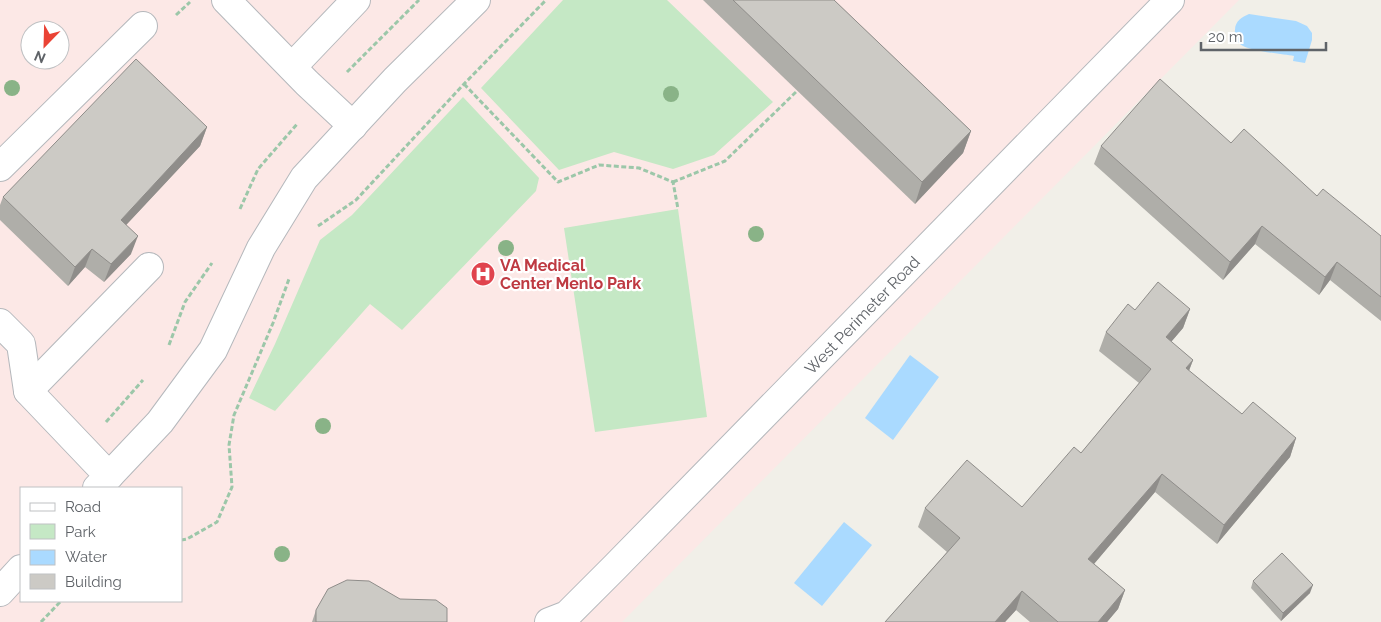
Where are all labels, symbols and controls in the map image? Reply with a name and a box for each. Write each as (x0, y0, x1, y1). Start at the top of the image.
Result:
north arrow (20, 20, 70, 70)
scale bar (1201, 20, 1326, 52)
text: 20 m (1208, 28, 1243, 46)
text: N (32, 48, 48, 66)
street label: West Perimeter Road (801, 252, 924, 378)
place label: VA Medical Center Menlo Park (500, 256, 641, 293)
hospital icon: VA Medical Center Menlo Park (470, 261, 496, 287)
legend (20, 487, 182, 602)
text: Road (65, 498, 101, 516)
text: Park (65, 523, 96, 541)
text: Water (65, 548, 108, 566)
text: Building (65, 573, 122, 591)

